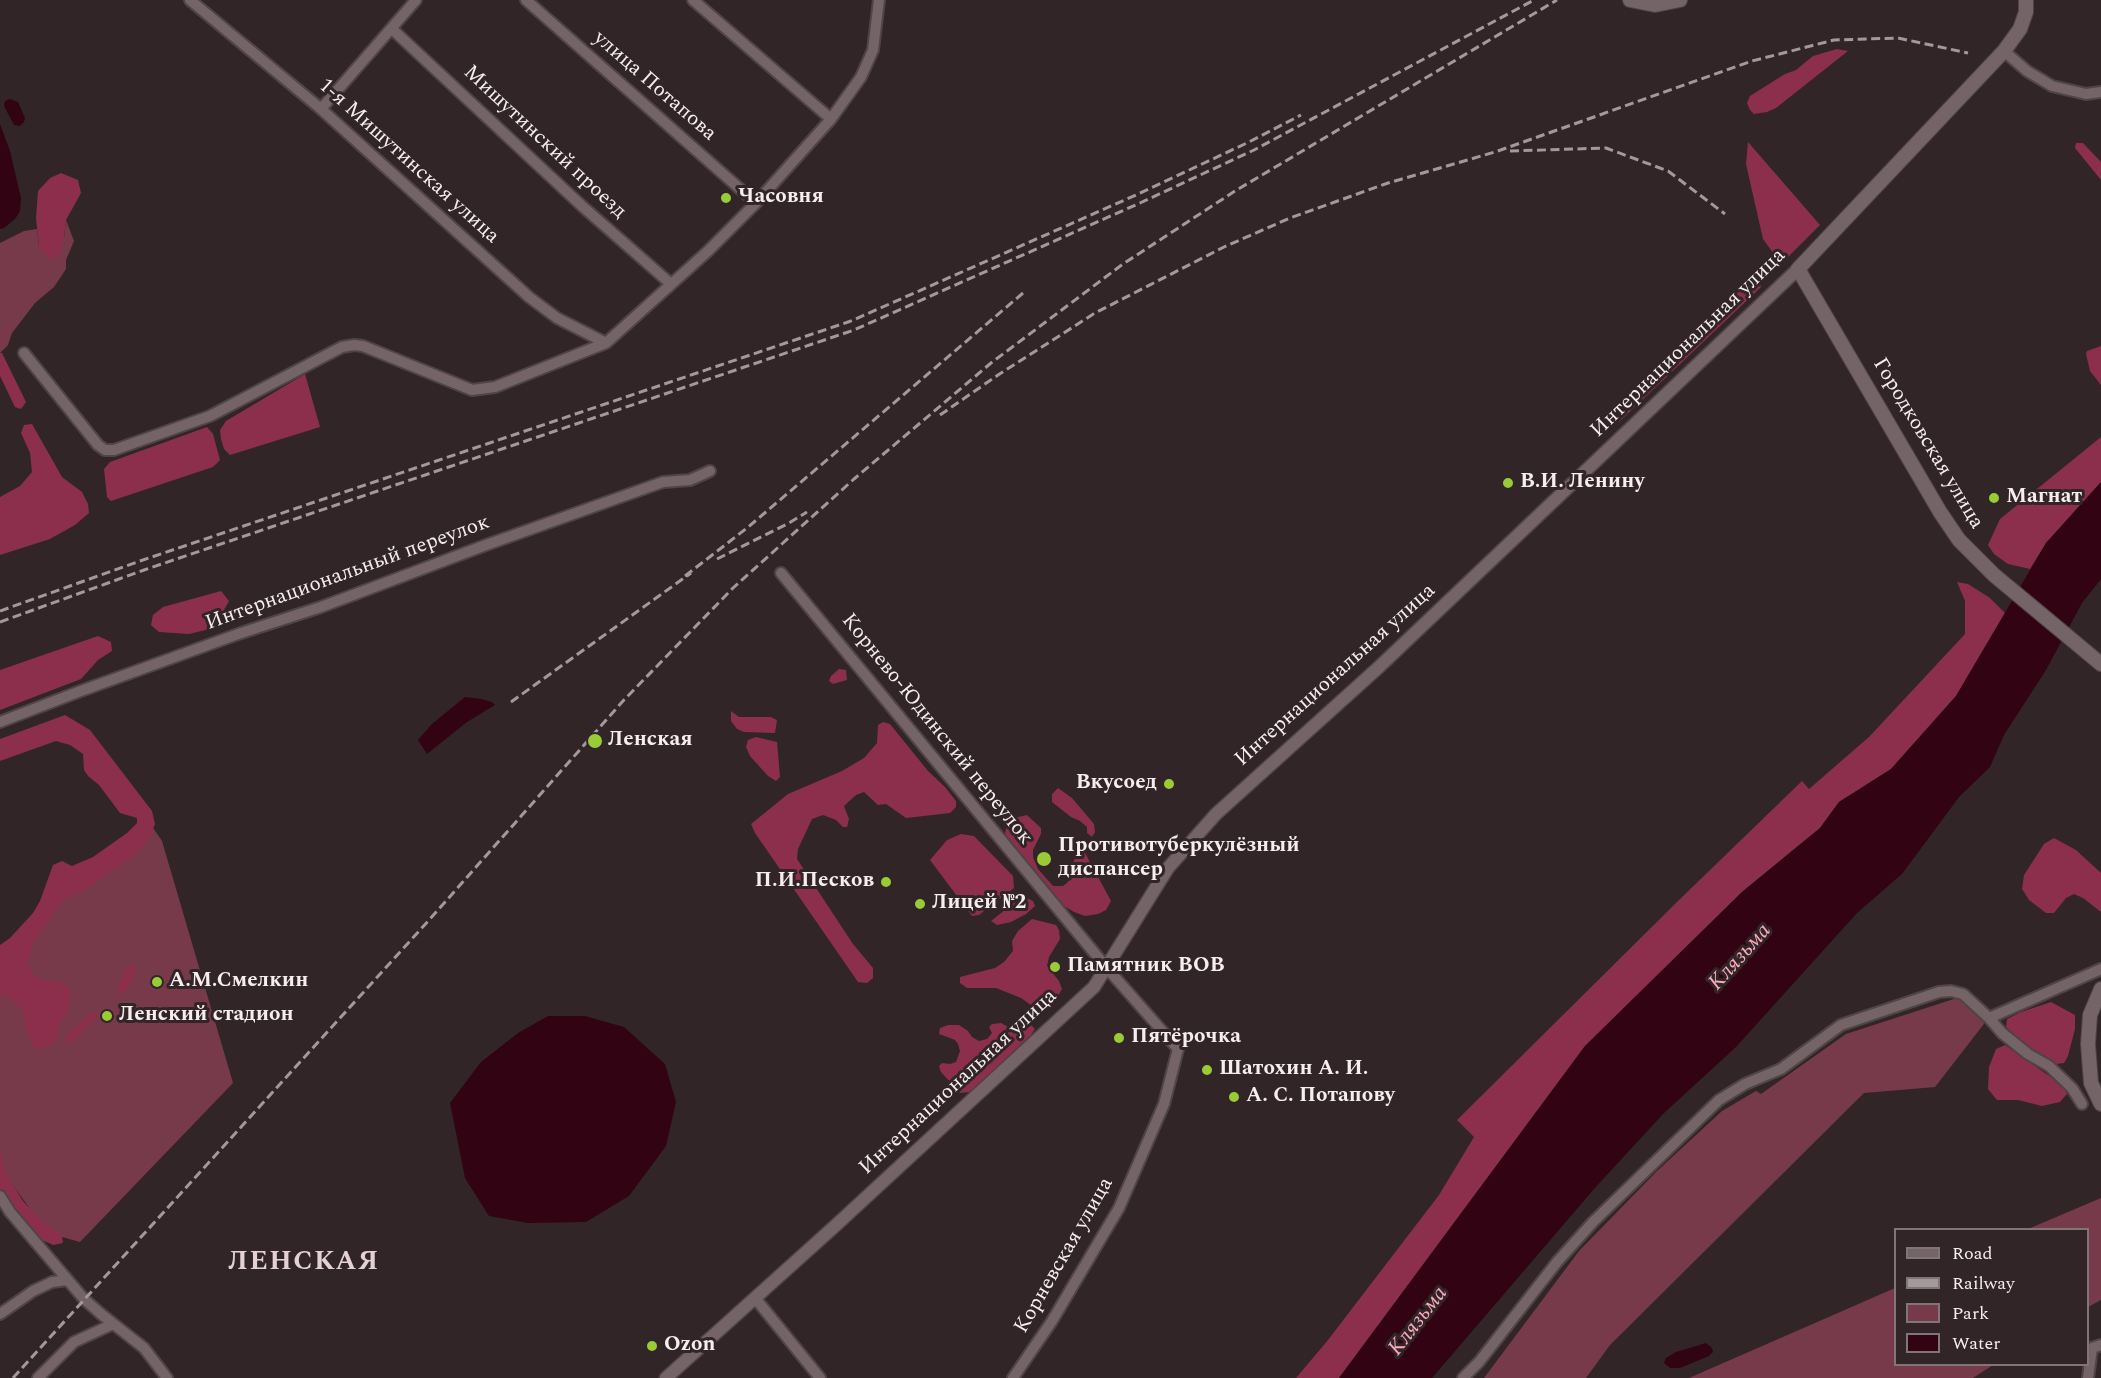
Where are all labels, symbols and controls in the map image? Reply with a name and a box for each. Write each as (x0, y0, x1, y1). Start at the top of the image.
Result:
street label: улица Потапова (587, 27, 721, 147)
street label: Мишутинский проезд (457, 61, 631, 225)
street label: 1-я Мишутинская улица (312, 74, 504, 250)
place label: Часовня (738, 185, 824, 211)
marker: Часовня (719, 191, 733, 205)
street label: Интернациональная улица (1586, 244, 1792, 444)
street label: Городковская улица (1866, 354, 1988, 534)
place label: В.И. Ленину (1520, 470, 1644, 496)
marker: В.И. Ленину (1501, 476, 1515, 490)
place label: Магнат (2006, 485, 2082, 511)
marker: Магнат (1987, 491, 2001, 505)
street label: Интернациональный переулок (203, 511, 493, 637)
street label: Интернациональная улица (1230, 579, 1442, 773)
street label: Корнево-Юдинский переулок (835, 609, 1037, 851)
place label: Ленская (608, 728, 693, 754)
marker: Ленская (586, 732, 604, 750)
place label: Вкусоед (1076, 771, 1157, 797)
marker: Вкусоед (1162, 777, 1176, 791)
place label: Противотуберкулёзный диспансер (1058, 834, 1300, 884)
marker: Противотуберкулёзный диспансер (1035, 850, 1053, 868)
place label: П.И.Песков (755, 869, 874, 895)
marker: П.И.Песков (879, 875, 893, 889)
place label: Лицей №2 (932, 891, 1026, 917)
marker: Лицей №2 (913, 897, 927, 911)
water label: Клязьма (1704, 919, 1778, 997)
place label: Памятник ВОВ (1067, 954, 1224, 980)
marker: Памятник ВОВ (1048, 960, 1062, 974)
place label: А.М.Смелкин (169, 969, 308, 995)
marker: А.М.Смелкин (150, 975, 164, 989)
street label: Интернациональная улица (855, 985, 1063, 1181)
place label: Ленский стадион (119, 1003, 294, 1029)
marker: Ленский стадион (100, 1009, 114, 1023)
place label: Пятёрочка (1131, 1025, 1241, 1051)
marker: Пятёрочка (1112, 1031, 1126, 1045)
place label: Шатохин А. И. (1219, 1057, 1368, 1083)
marker: Шатохин А. И. (1200, 1063, 1214, 1077)
place label: А. С. Потапову (1246, 1084, 1395, 1110)
marker: А. С. Потапову (1227, 1090, 1241, 1104)
street label: Корневская улица (1010, 1174, 1120, 1338)
legend (1894, 1228, 2089, 1366)
text: Road (1952, 1240, 1993, 1267)
district label: ЛЕНСКАЯ (228, 1248, 380, 1280)
text: Railway (1952, 1270, 2015, 1297)
water label: Клязьма (1384, 1282, 1454, 1362)
text: Park (1952, 1300, 1989, 1327)
text: Water (1952, 1330, 2000, 1357)
place label: Ozon (664, 1333, 715, 1359)
marker: Ozon (645, 1339, 659, 1353)

